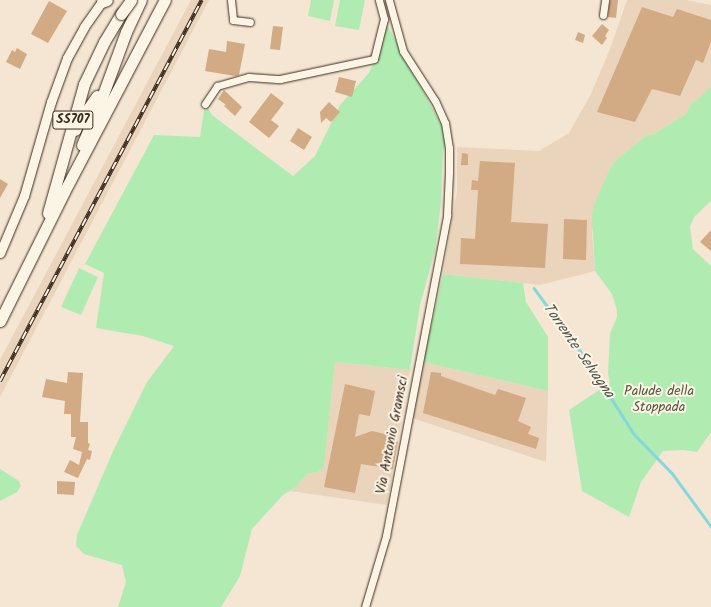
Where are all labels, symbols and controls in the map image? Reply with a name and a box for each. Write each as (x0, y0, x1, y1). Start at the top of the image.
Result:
road number: SS707 (52, 109, 94, 131)
water label: Torrente Selvagna (539, 300, 617, 402)
street label: Via Antonio Gramsci (372, 375, 412, 495)
park label: Palude della Stoppada (624, 383, 694, 416)

